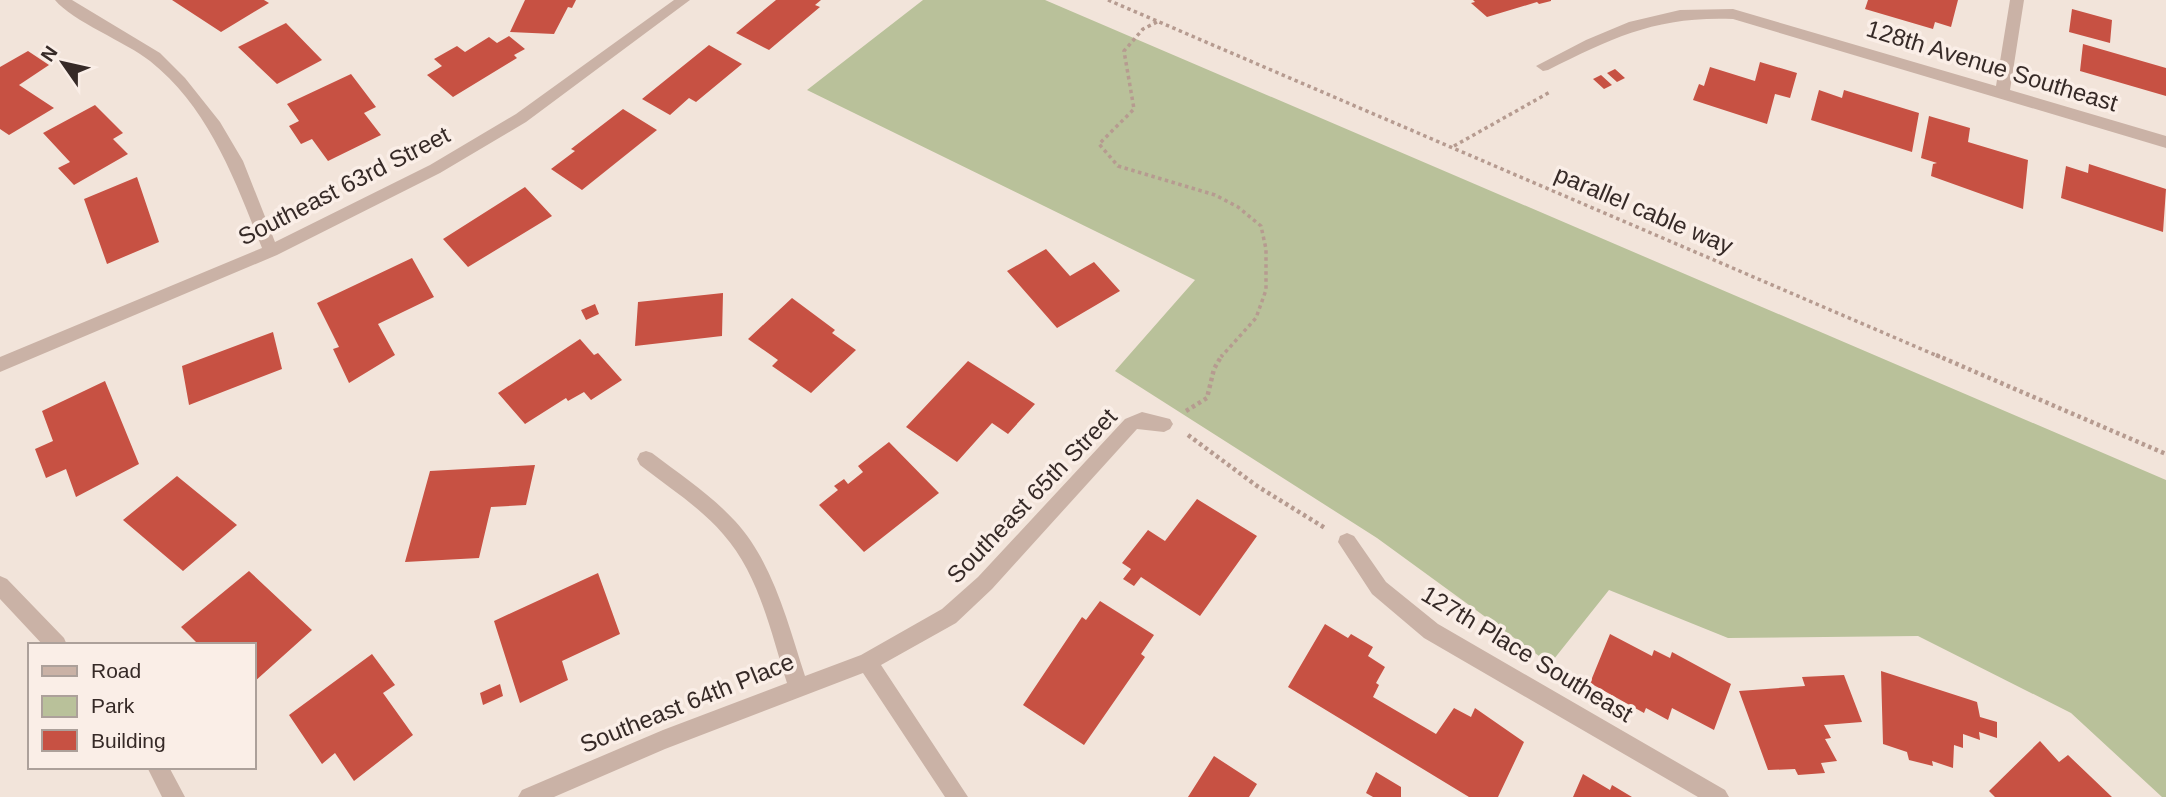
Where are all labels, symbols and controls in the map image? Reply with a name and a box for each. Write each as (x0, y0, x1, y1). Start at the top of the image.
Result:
street label: 128th Avenue Southeast (1863, 14, 2121, 117)
north arrow (28, 28, 98, 98)
text: N (37, 42, 62, 65)
street label: Southeast 63rd Street (234, 120, 454, 251)
street label: parallel cable way (1551, 160, 1737, 259)
street label: Southeast 65th Street (941, 403, 1122, 589)
street label: 127th Place Southeast (1417, 580, 1638, 728)
legend (28, 643, 256, 769)
street label: Southeast 64th Place (576, 647, 798, 758)
text: Road (91, 659, 141, 682)
text: Park (91, 694, 135, 717)
text: Building (91, 729, 166, 752)

